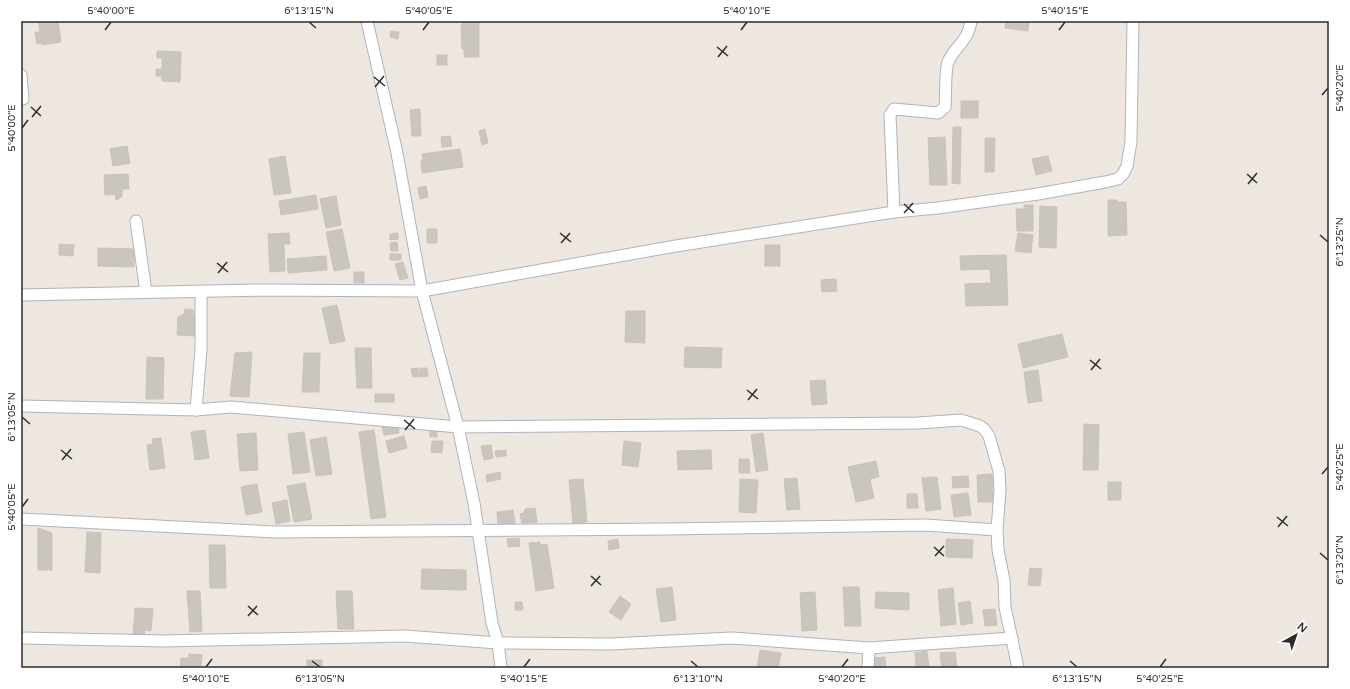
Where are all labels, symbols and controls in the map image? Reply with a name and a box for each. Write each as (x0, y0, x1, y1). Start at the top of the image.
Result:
text: 5°40'00"E (87, 5, 135, 17)
text: 6°13'15"N (284, 5, 334, 17)
text: 5°40'05"E (405, 5, 453, 17)
text: 5°40'10"E (723, 5, 771, 17)
text: 5°40'15"E (1041, 5, 1089, 17)
text: 5°40'20"E (1334, 64, 1346, 112)
text: 5°40'00"E (6, 104, 18, 152)
text: 6°13'25"N (1334, 217, 1346, 267)
text: 6°13'05"N (6, 392, 18, 442)
text: 5°40'25"E (1334, 443, 1346, 491)
text: 5°40'05"E (6, 483, 18, 531)
text: 6°13'20"N (1334, 535, 1346, 585)
north arrow (1276, 615, 1316, 655)
text: N (1295, 620, 1310, 636)
text: 5°40'10"E (182, 673, 230, 685)
text: 6°13'05"N (295, 673, 345, 685)
text: 5°40'15"E (500, 673, 548, 685)
text: 6°13'10"N (673, 673, 723, 685)
text: 5°40'20"E (818, 673, 866, 685)
text: 6°13'15"N (1052, 673, 1102, 685)
text: 5°40'25"E (1136, 673, 1184, 685)

